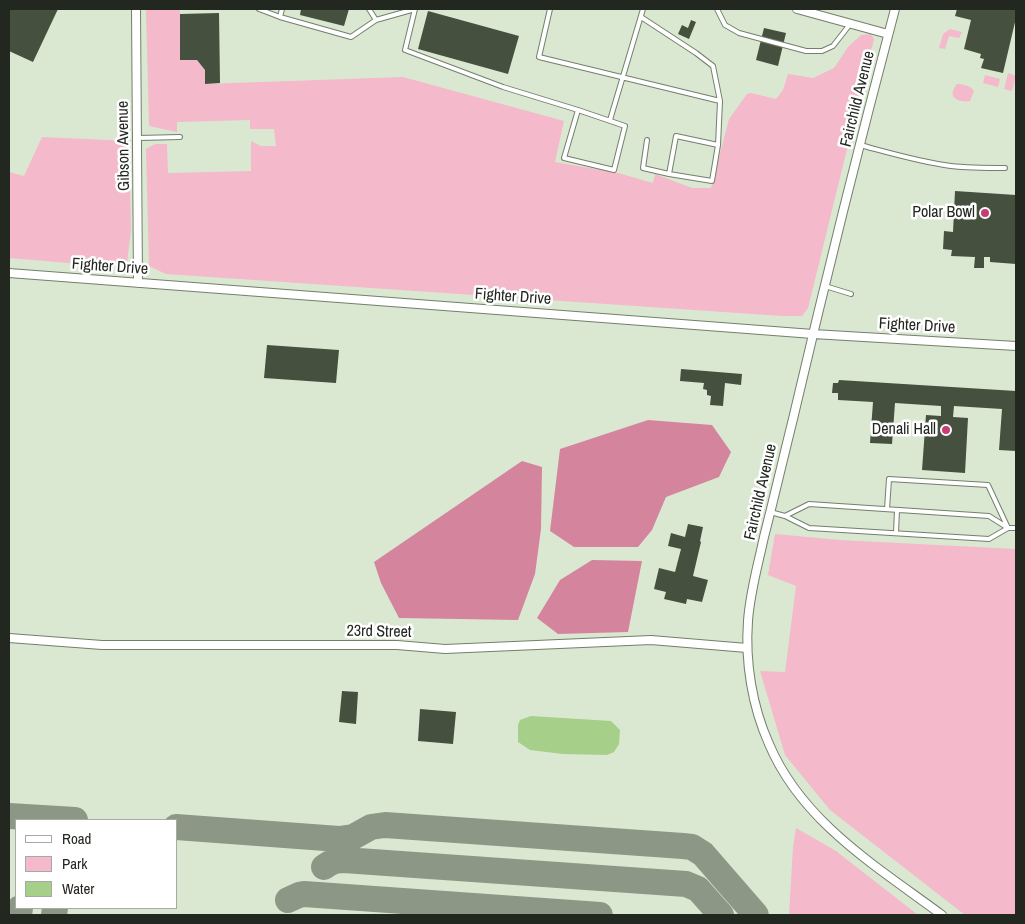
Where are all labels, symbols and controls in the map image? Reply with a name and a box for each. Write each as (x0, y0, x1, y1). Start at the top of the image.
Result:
street label: Fairchild Avenue (837, 49, 879, 149)
street label: Gibson Avenue (114, 101, 134, 191)
place label: Polar Bowl (912, 203, 975, 223)
marker: Polar Bowl (979, 207, 991, 219)
street label: Fighter Drive (71, 255, 149, 279)
street label: Fighter Drive (474, 285, 552, 309)
street label: Fighter Drive (878, 314, 956, 338)
place label: Denali Hall (872, 420, 936, 440)
marker: Denali Hall (940, 424, 952, 436)
street label: Fairchild Avenue (741, 442, 781, 542)
street label: 23rd Street (346, 622, 412, 642)
legend (15, 819, 178, 909)
text: Road (62, 828, 91, 849)
text: Park (62, 853, 87, 874)
text: Water (62, 878, 94, 899)

